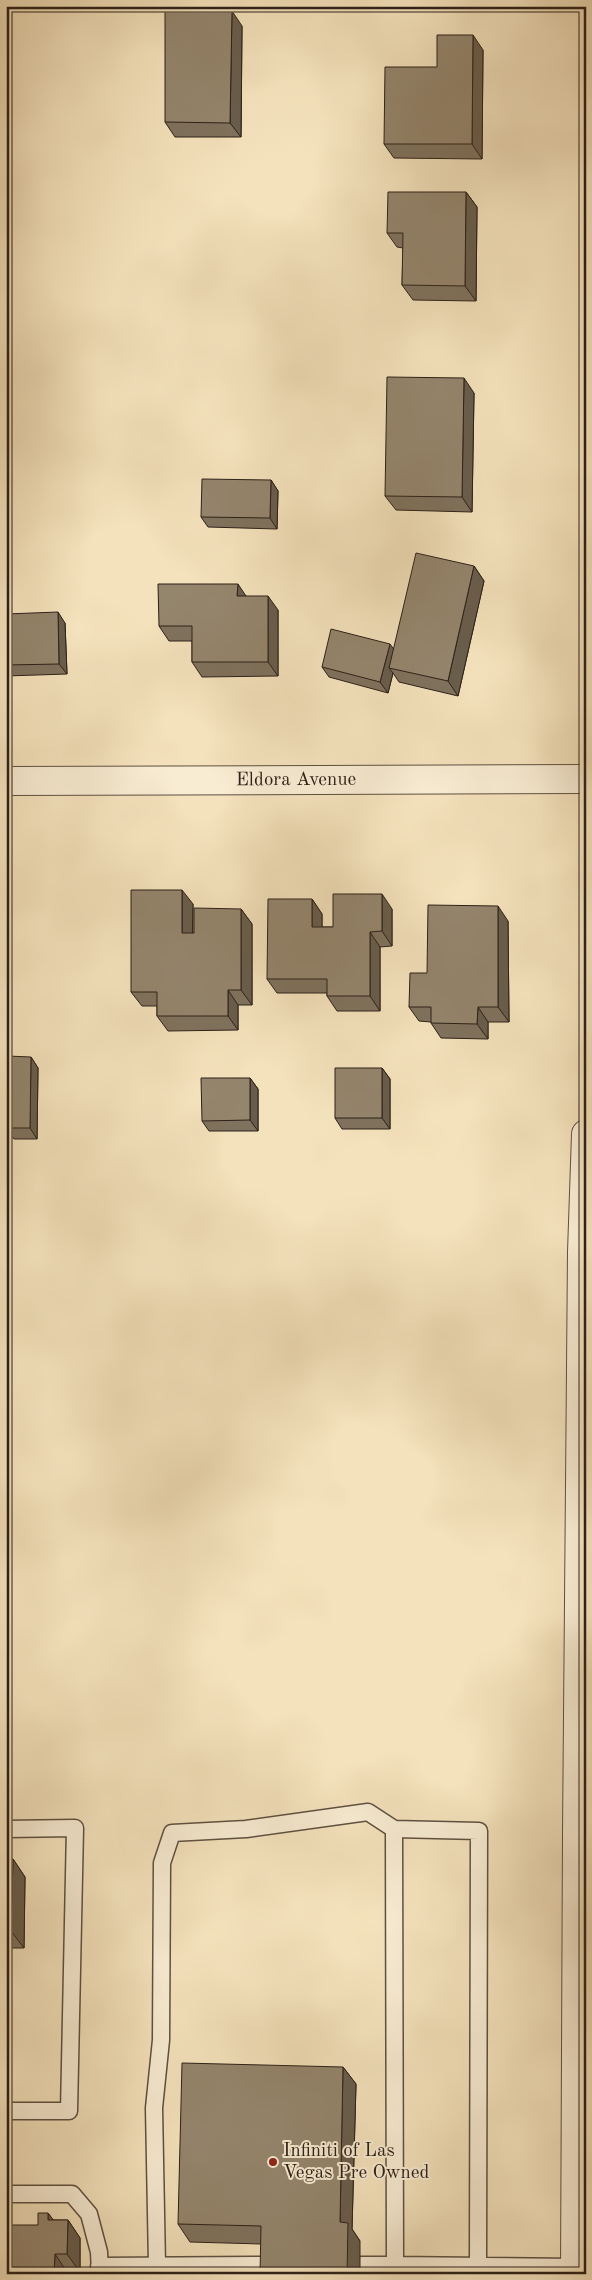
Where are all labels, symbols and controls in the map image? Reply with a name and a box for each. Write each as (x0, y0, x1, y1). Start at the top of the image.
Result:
street label: Eldora Avenue (236, 770, 356, 790)
place label: Infiniti of Las Vegas Pre Owned (283, 2142, 430, 2183)
marker: Infiniti of Las Vegas Pre Owned (267, 2156, 279, 2168)

